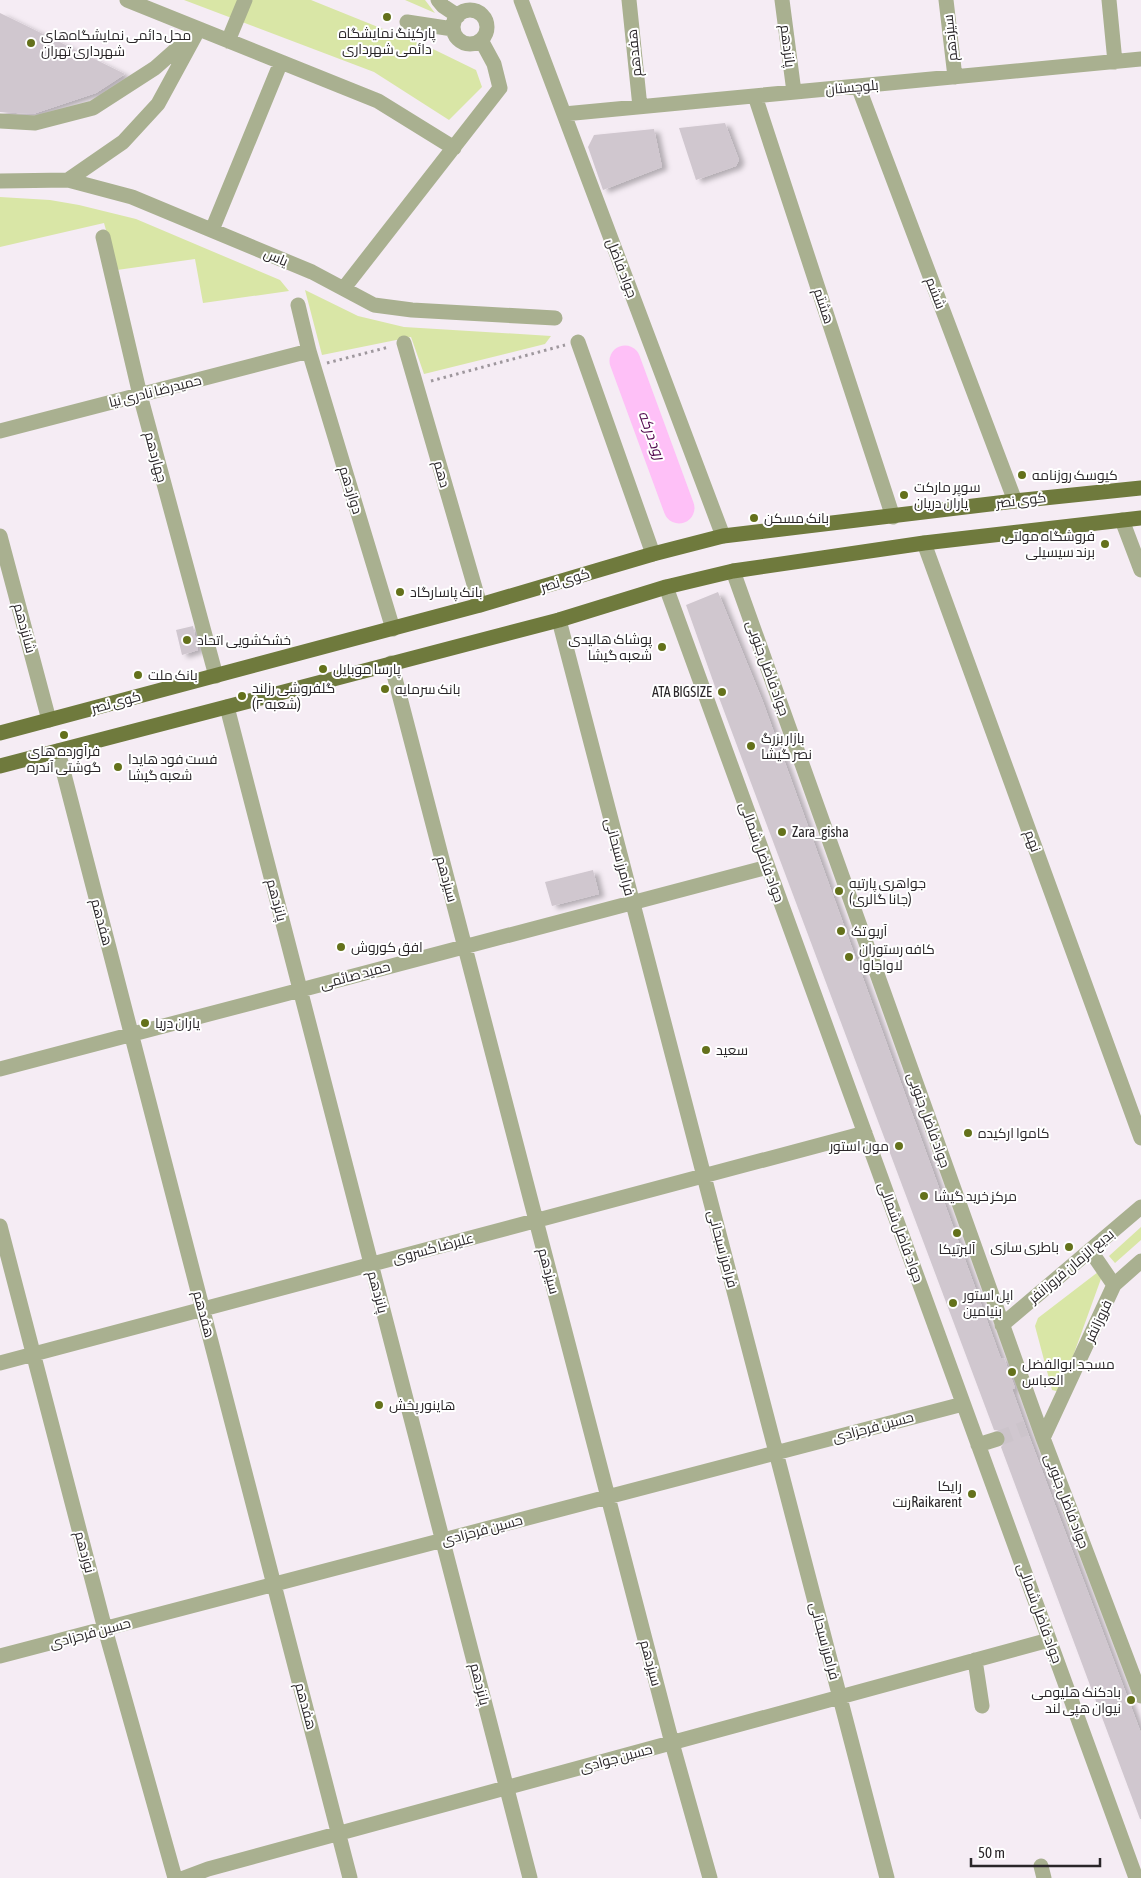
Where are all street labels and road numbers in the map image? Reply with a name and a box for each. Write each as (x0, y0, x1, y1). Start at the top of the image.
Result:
street label: سیزدهم (940, 14, 962, 62)
street label: پانزدهم (775, 24, 799, 69)
street label: هفدهم (624, 28, 646, 78)
street label: بلوچستان (825, 77, 880, 99)
street label: جواد فاضل (603, 236, 641, 300)
street label: یاس (261, 245, 291, 269)
street label: ششم (921, 275, 949, 312)
street label: هشتم (809, 286, 837, 326)
street label: حمیدرضا نادری نیا (107, 372, 203, 410)
street label: چهاردهم (140, 430, 170, 485)
street label: دهم (429, 459, 453, 490)
street label: دوازدهم (334, 464, 366, 516)
street label: کوی نصر (994, 489, 1047, 511)
street label: کوی نصر (537, 565, 592, 595)
street label: شانزدهم (9, 601, 39, 655)
street label: جواد فاضل جنوبی (743, 618, 793, 718)
street label: کوی نصر (88, 688, 143, 717)
street label: جواد فاضل شمالی (736, 800, 788, 904)
street label: فرامرز سبحانی (602, 816, 638, 898)
street label: نهم (1020, 828, 1044, 855)
street label: سیزدهم (431, 854, 461, 904)
street label: پانزدهم (262, 877, 290, 924)
street label: هفدهم (86, 897, 116, 948)
street label: حمید صائمی (318, 958, 392, 992)
street label: جواد فاضل جنوبی (904, 1070, 954, 1170)
street label: جواد فاضل شمالی (875, 1180, 927, 1284)
street label: فرامرز سبحانی (705, 1208, 741, 1290)
street label: بدیع‌ الزمان فروزانفر (1024, 1226, 1118, 1308)
street label: علیرضا کسروی (391, 1229, 475, 1267)
street label: سیزدهم (533, 1246, 563, 1296)
street label: پانزدهم (363, 1269, 391, 1316)
street label: هفدهم (188, 1289, 218, 1340)
street label: فروزانفر (1081, 1297, 1115, 1346)
street label: حسین فرحزادی (831, 1408, 915, 1446)
street label: جواد فاضل جنوبی (1042, 1451, 1092, 1551)
street label: حسین فرحزادی (440, 1511, 524, 1549)
street label: نوزدهم (70, 1529, 98, 1575)
street label: جواد فاضل شمالی (1014, 1561, 1066, 1665)
street label: فرامرز سبحانی (807, 1600, 843, 1682)
street label: حسین فرحزادی (48, 1614, 132, 1652)
street label: سیزدهم (635, 1638, 665, 1688)
street label: پانزدهم (465, 1661, 493, 1707)
street label: هفدهم (290, 1681, 320, 1732)
street label: حسین جوادی (578, 1741, 654, 1775)

